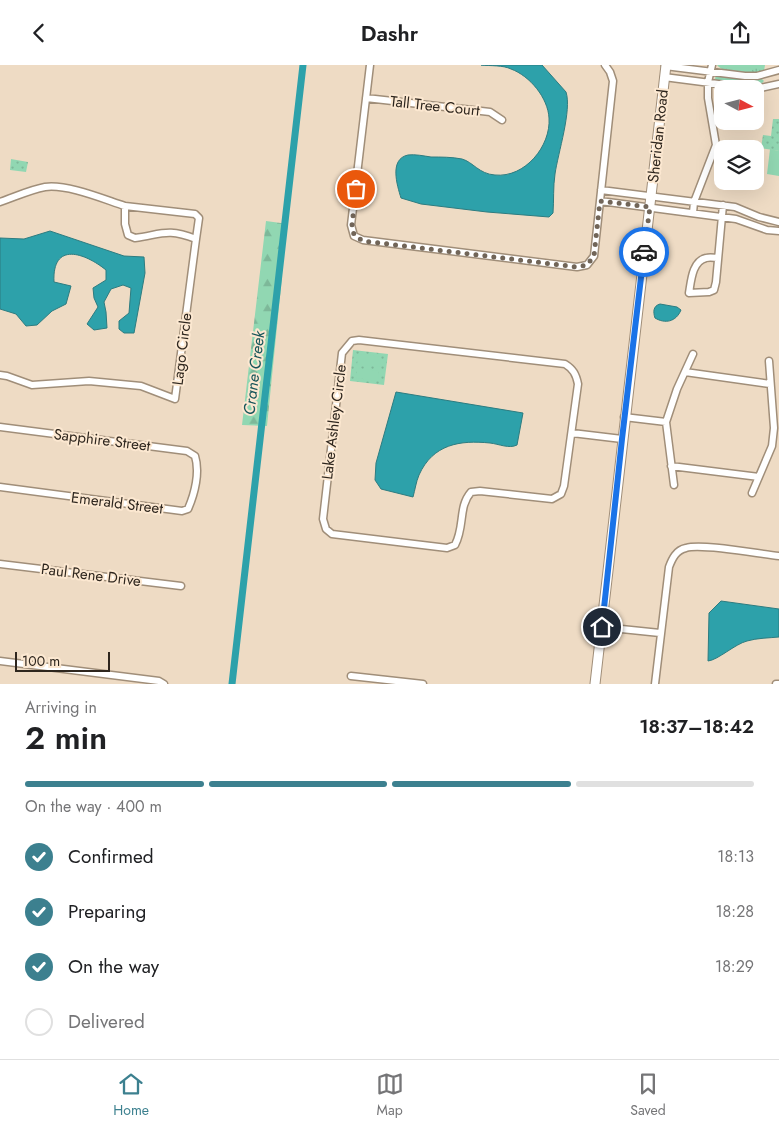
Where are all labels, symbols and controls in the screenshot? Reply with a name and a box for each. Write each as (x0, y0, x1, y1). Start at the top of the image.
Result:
text: Dashr (361, 17, 418, 49)
icon: back (25, 19, 53, 47)
icon: share (726, 19, 754, 47)
north arrow (714, 80, 764, 130)
map controls (714, 80, 764, 190)
street label: Sheridan Road (642, 88, 674, 184)
street label: Tall Tree Court (389, 90, 481, 122)
button: layers (714, 140, 764, 190)
pin (335, 168, 377, 210)
icon: bag (342, 175, 370, 203)
courier (619, 227, 669, 277)
icon: car (630, 238, 658, 266)
street label: Lago Circle (167, 311, 197, 386)
water label: Crane Creek (237, 329, 271, 416)
street label: Lake Ashley Circle (316, 363, 352, 481)
street label: Sapphire Street (52, 423, 152, 457)
street label: Emerald Street (70, 486, 165, 520)
street label: Paul Rene Drive (40, 558, 142, 592)
pin (581, 606, 623, 648)
icon: home (588, 613, 616, 641)
scale bar (15, 649, 110, 672)
text: 100 m (22, 651, 60, 671)
text: Arriving in (25, 696, 97, 719)
text: 18:37–18:42 (639, 713, 754, 740)
text: 2 min (25, 715, 107, 761)
text: On the way · 400 m (25, 795, 162, 818)
icon: check (25, 843, 53, 871)
text: Confirmed (68, 843, 154, 870)
text: 18:13 (717, 845, 754, 868)
icon: check (25, 898, 53, 926)
text: Preparing (68, 898, 146, 925)
text: 18:28 (715, 900, 754, 923)
icon: check (25, 953, 53, 981)
text: On the way (68, 953, 159, 980)
text: 18:29 (715, 955, 754, 978)
text: Delivered (68, 1008, 145, 1035)
tab: Home (113, 1070, 149, 1120)
tab: Map (376, 1070, 404, 1120)
tab: Saved (630, 1070, 666, 1120)

